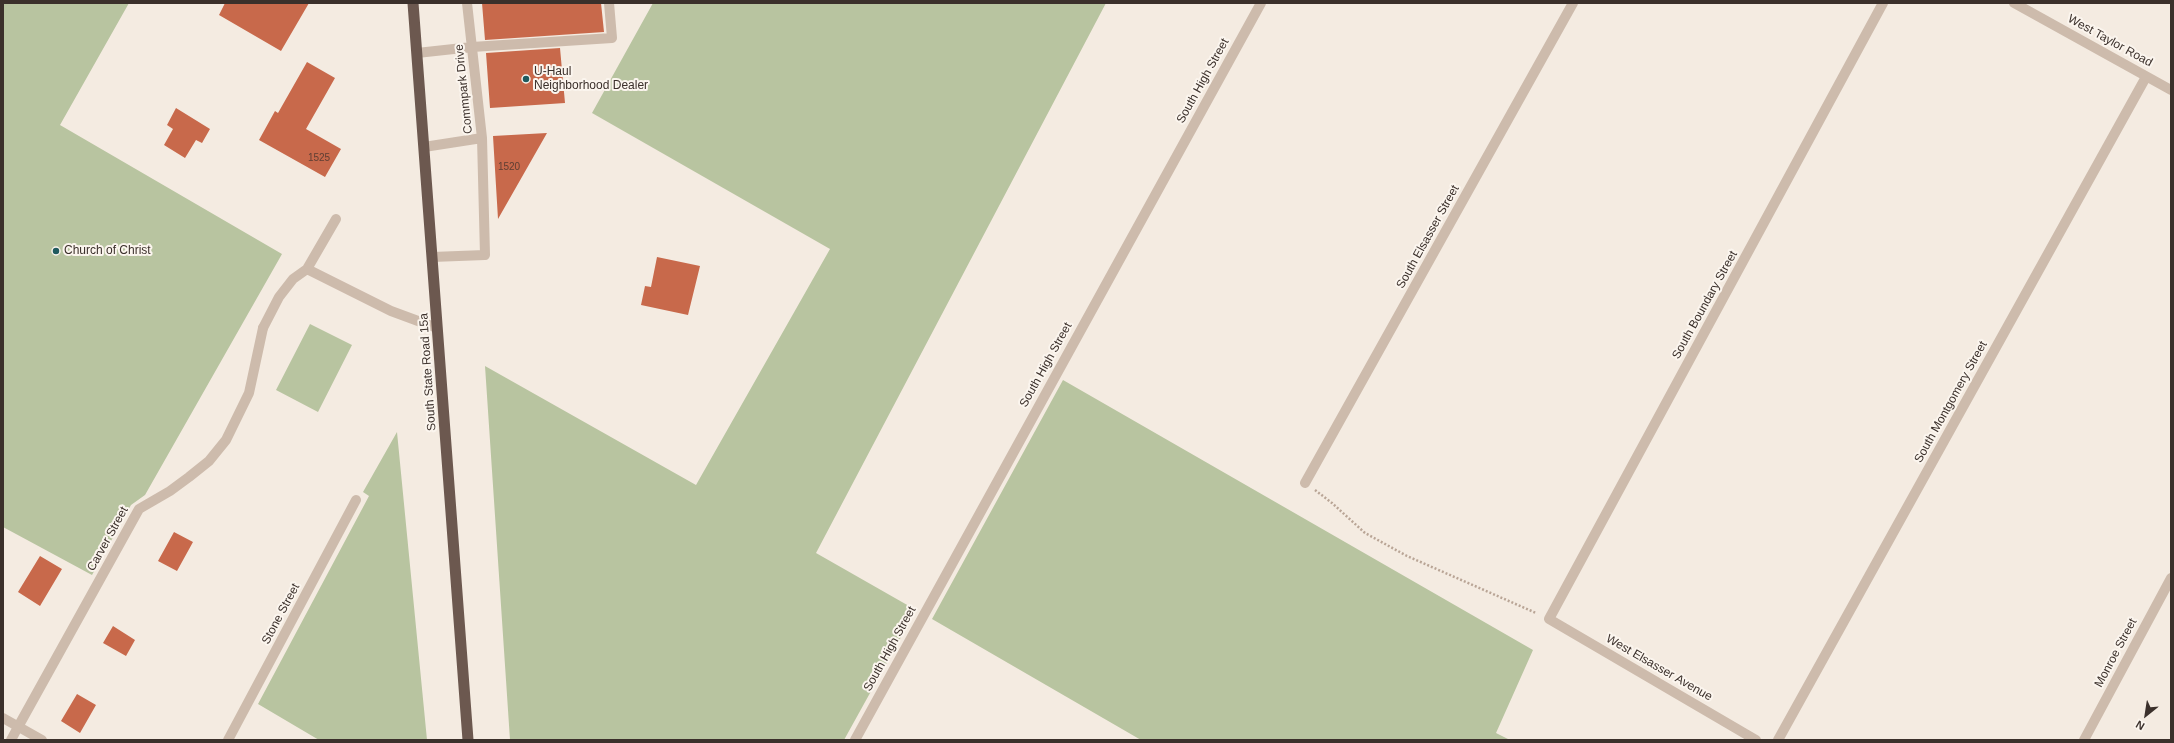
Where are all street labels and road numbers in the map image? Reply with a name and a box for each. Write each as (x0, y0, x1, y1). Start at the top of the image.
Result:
street label: West Taylor Road (2065, 12, 2155, 70)
street label: South High Street (1174, 36, 1232, 126)
street label: Commpark Drive (452, 43, 476, 135)
street label: South Elsasser Street (1394, 183, 1462, 291)
street label: South Boundary Street (1669, 248, 1741, 362)
street label: South State Road 15a (417, 313, 439, 431)
street label: South High Street (1017, 320, 1075, 410)
street label: South Montgomery Street (1912, 339, 1990, 465)
street label: Carver Street (84, 504, 132, 574)
street label: Stone Street (259, 581, 303, 647)
street label: South High Street (861, 604, 919, 694)
street label: Monroe Street (2092, 616, 2140, 690)
street label: West Elsasser Avenue (1603, 632, 1715, 704)

